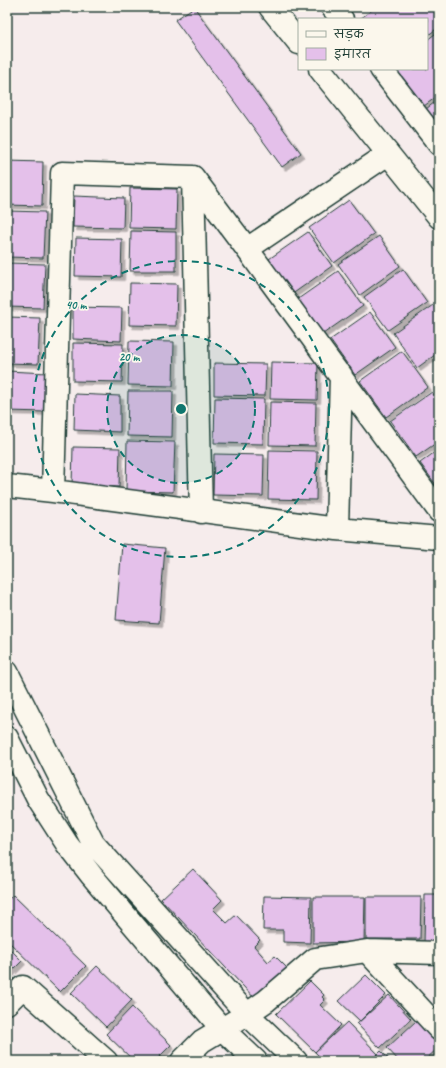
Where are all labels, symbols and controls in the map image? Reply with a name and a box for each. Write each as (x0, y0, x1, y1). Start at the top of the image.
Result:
legend (298, 18, 428, 70)
text: सड़क (333, 26, 365, 42)
text: इमारत (334, 46, 372, 62)
text: 40 m (66, 297, 87, 313)
text: 20 m (119, 349, 140, 365)
centre of rings (174, 402, 188, 416)

